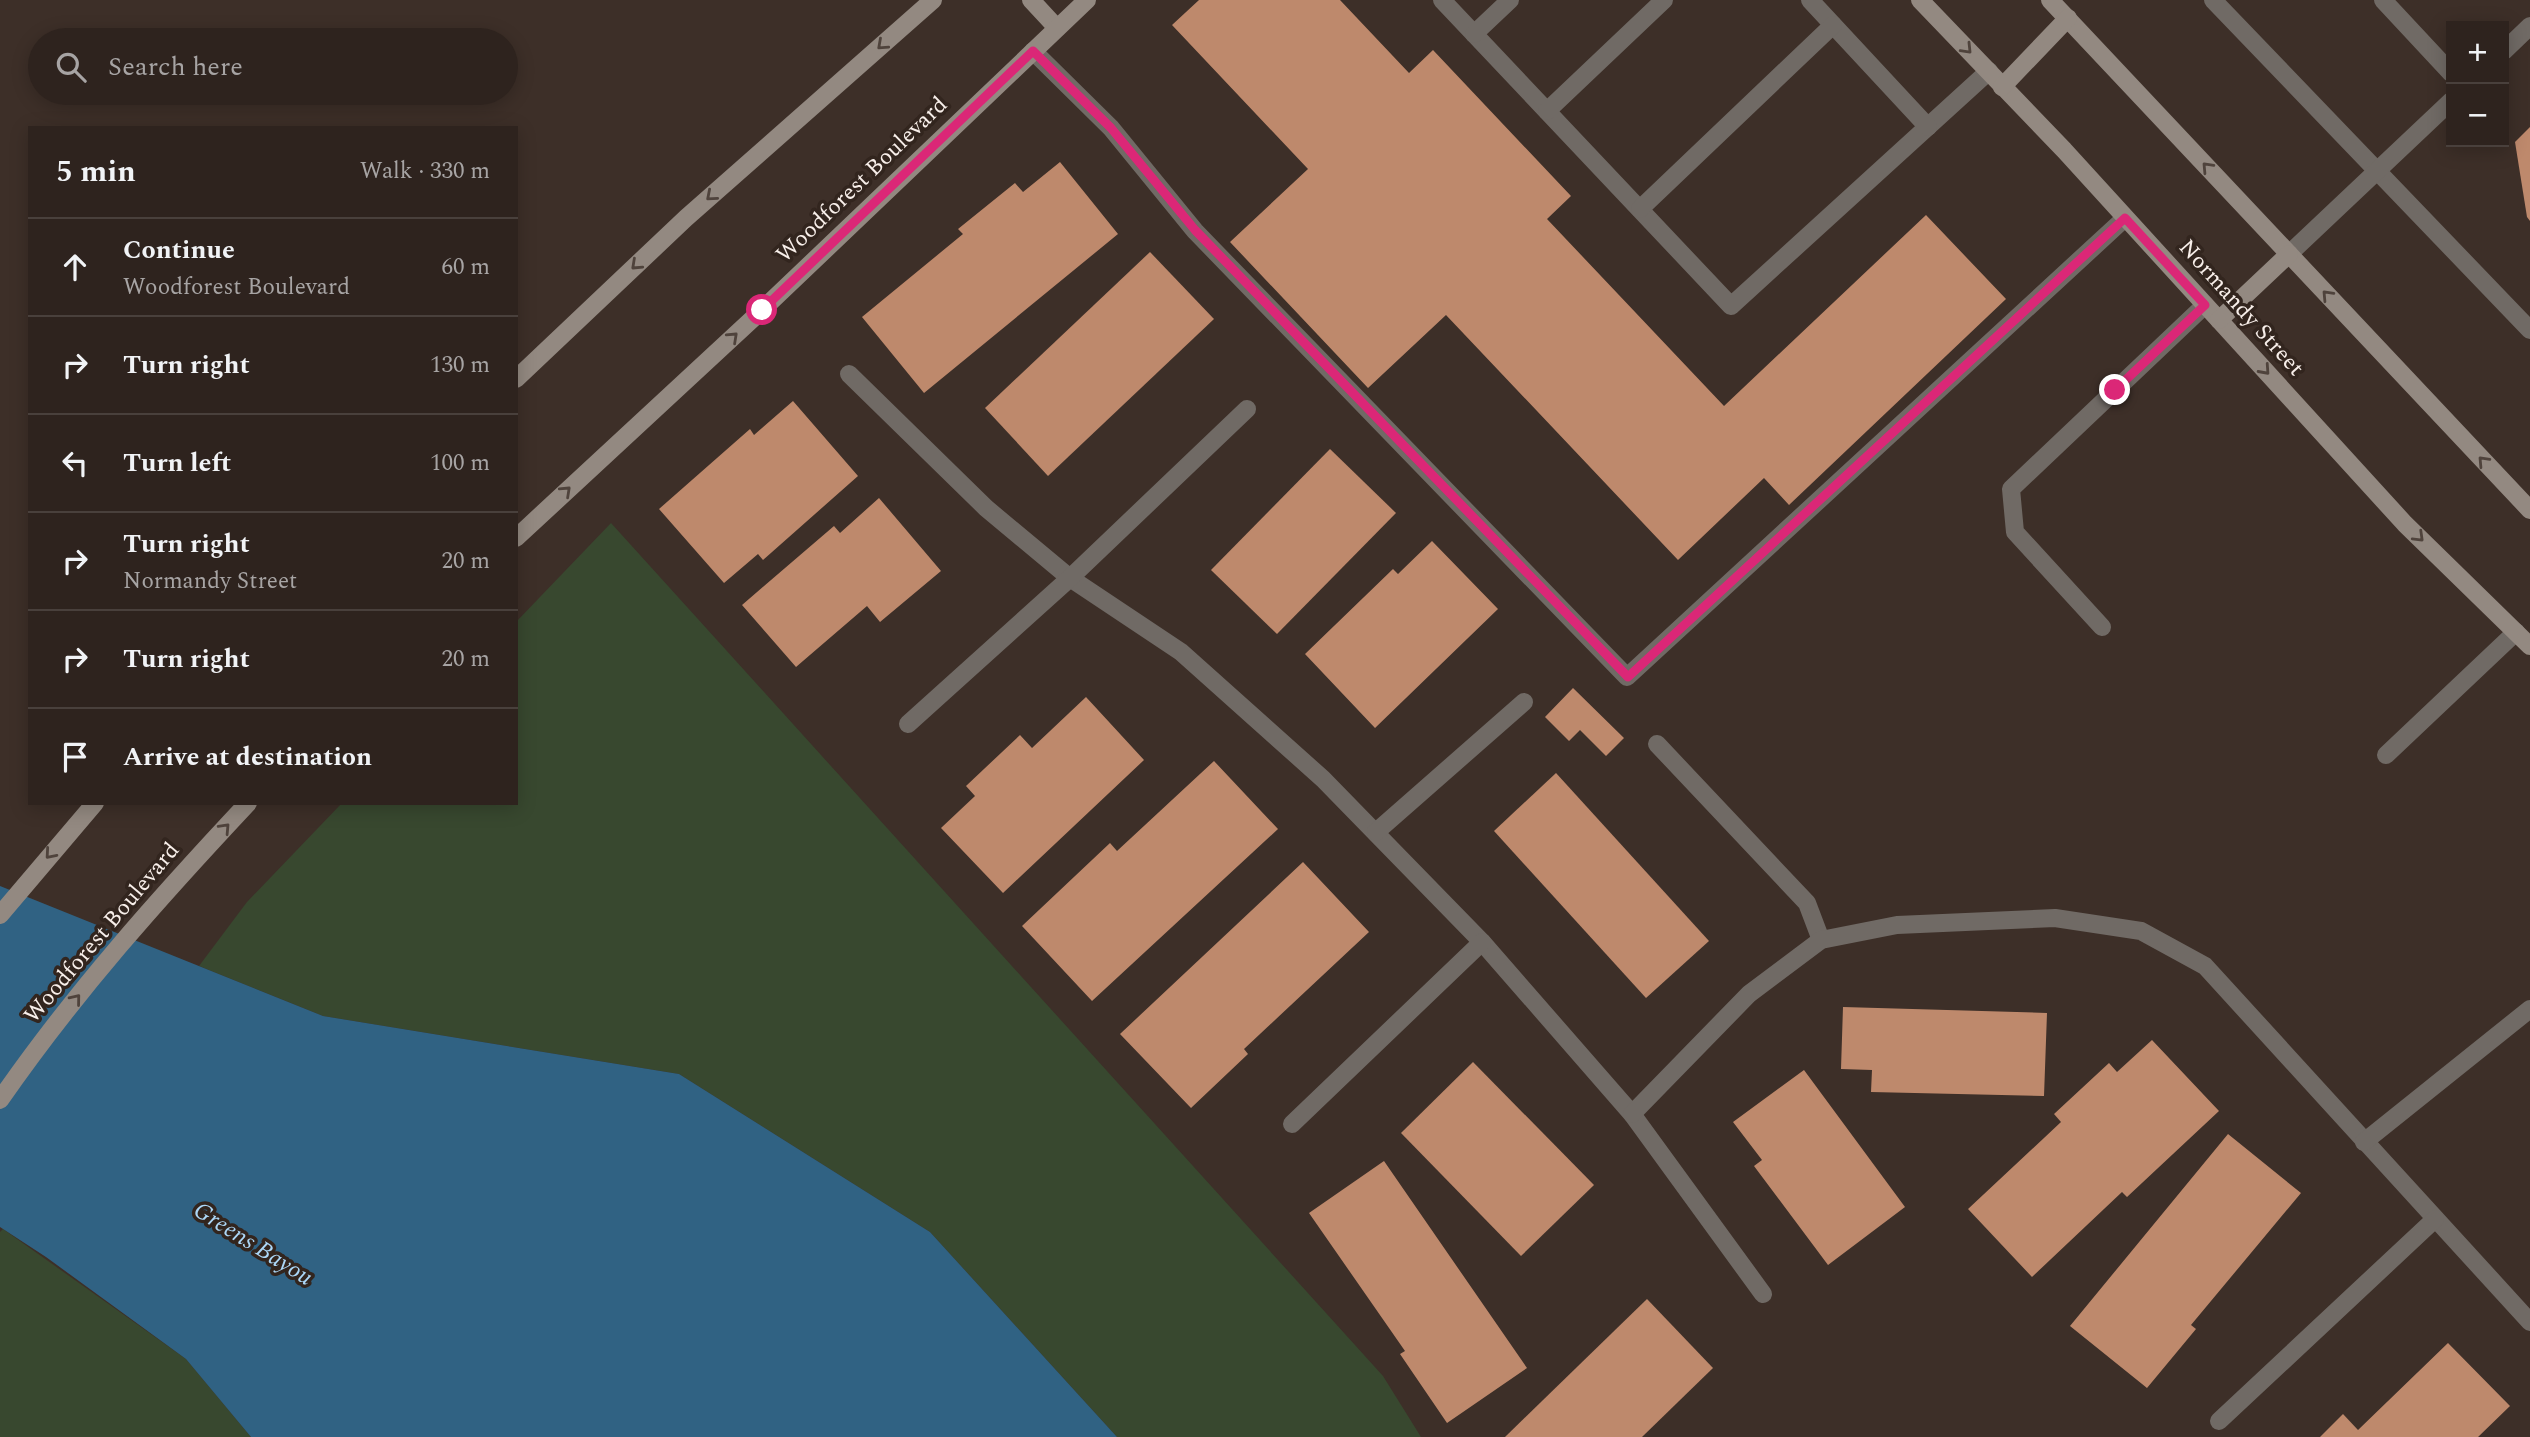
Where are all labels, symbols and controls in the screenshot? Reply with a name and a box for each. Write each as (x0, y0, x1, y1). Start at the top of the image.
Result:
map controls (2446, 21, 2509, 147)
button: + (2446, 21, 2509, 84)
search box (28, 28, 518, 105)
one-way arrow (877, 37, 890, 49)
one-way arrow (1959, 41, 1972, 54)
text: Search here (108, 47, 243, 87)
icon: search (52, 48, 90, 86)
button: − (2446, 84, 2509, 147)
street label: Woodforest Boulevard (768, 88, 956, 271)
text: 5 min (56, 149, 136, 195)
text: Walk · 330 m (360, 154, 490, 189)
one-way arrow (2202, 162, 2215, 175)
one-way arrow (707, 188, 720, 200)
text: Continue (123, 230, 235, 270)
street label: Normandy Street (2170, 232, 2312, 384)
icon: ahead (56, 248, 94, 286)
text: 60 m (441, 250, 490, 285)
one-way arrow (631, 257, 644, 270)
text: Woodforest Boulevard (123, 270, 350, 305)
one-way arrow (2323, 290, 2336, 303)
route start (746, 294, 777, 325)
one-way arrow (725, 332, 738, 345)
text: Turn right (123, 345, 250, 385)
icon: right (56, 346, 94, 384)
text: 130 m (430, 348, 490, 383)
one-way arrow (2256, 362, 2269, 375)
route end (2099, 374, 2130, 405)
text: Turn left (123, 443, 231, 483)
icon: left (56, 444, 94, 482)
text: 100 m (430, 446, 490, 481)
one-way arrow (2479, 456, 2492, 469)
one-way arrow (558, 487, 571, 500)
text: Turn right (123, 524, 250, 564)
one-way arrow (2410, 529, 2423, 542)
icon: right (56, 542, 94, 580)
text: 20 m (441, 544, 490, 579)
text: Normandy Street (123, 564, 297, 599)
text: Turn right (123, 639, 250, 679)
icon: right (56, 640, 94, 678)
text: 20 m (441, 642, 490, 677)
text: Arrive at destination (123, 737, 372, 777)
icon: arrive (56, 738, 94, 776)
one-way arrow (217, 823, 230, 836)
street label: Woodforest Boulevard (16, 835, 188, 1031)
one-way arrow (46, 846, 58, 859)
one-way arrow (67, 994, 80, 1007)
water label: Greens Bayou (186, 1193, 320, 1295)

